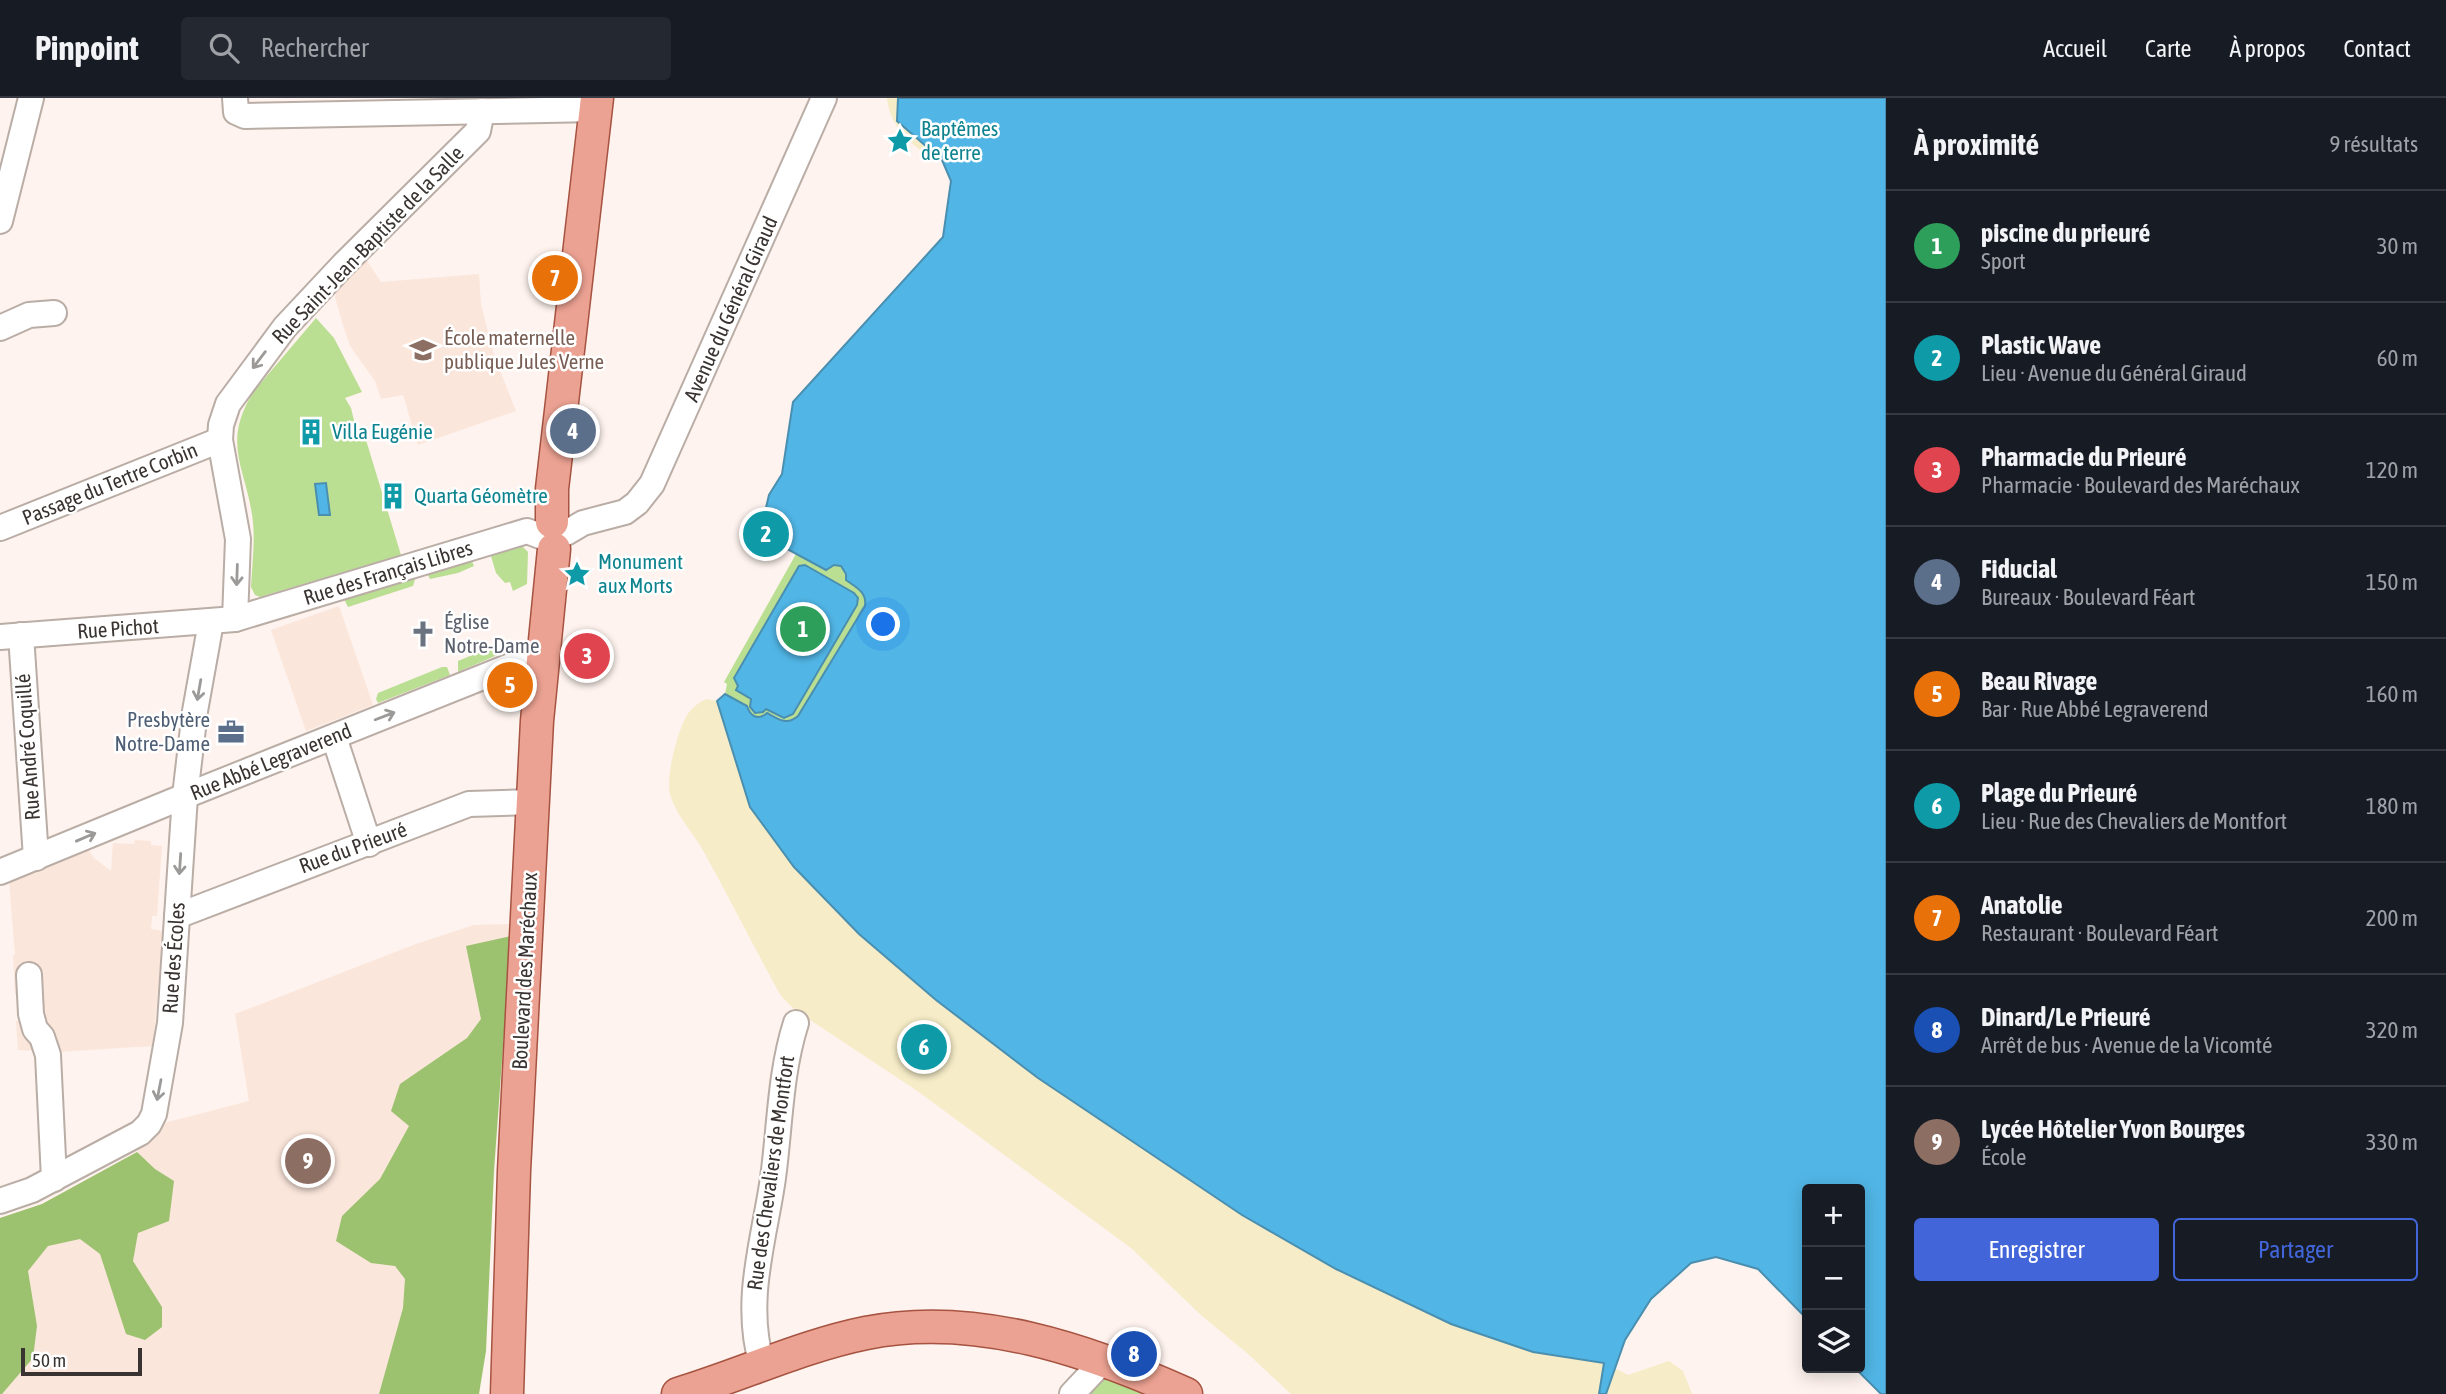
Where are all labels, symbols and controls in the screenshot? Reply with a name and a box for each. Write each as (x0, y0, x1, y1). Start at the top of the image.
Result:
search box (181, 17, 671, 80)
text: Pinpoint (35, 29, 139, 67)
icon: search (205, 29, 243, 67)
text: Rechercher (261, 33, 369, 63)
text: Accueil (2043, 35, 2107, 62)
text: Carte (2145, 35, 2191, 62)
text: À propos (2229, 35, 2305, 62)
text: Contact (2343, 35, 2411, 62)
place label: Baptêmes de terre (921, 116, 998, 164)
place icon: Baptêmes de terre (885, 126, 915, 156)
text: À proximité (1914, 127, 2039, 161)
text: 9 résultats (2329, 131, 2418, 157)
street label: Rue Saint-Jean-Baptiste de la Salle (267, 141, 468, 348)
street label: Avenue du Général Giraud (678, 212, 782, 405)
text: piscine du prieuré (1981, 218, 2150, 248)
text: 1 (1932, 233, 1942, 259)
text: 30 m (2377, 233, 2418, 259)
text: Sport (1981, 248, 2026, 274)
pin: 7 (532, 252, 578, 304)
place label: École maternelle publique Jules Verne (444, 325, 604, 373)
text: Plastic Wave (1981, 330, 2101, 360)
school or university icon: École maternelle publique Jules Verne (408, 335, 438, 365)
text: 2 (1932, 345, 1942, 371)
text: 60 m (2377, 345, 2418, 371)
one-way arrow (252, 351, 267, 369)
text: Lieu · Avenue du Général Giraud (1981, 360, 2247, 386)
pin: 4 (550, 405, 596, 457)
building icon: Villa Eugénie (296, 417, 326, 447)
place label: Villa Eugénie (332, 419, 433, 443)
street label: Passage du Tertre Corbin (19, 437, 201, 529)
text: Pharmacie du Prieuré (1981, 442, 2187, 472)
text: 3 (1932, 457, 1942, 483)
text: 120 m (2366, 457, 2418, 483)
text: Pharmacie · Boulevard des Maréchaux (1981, 472, 2300, 498)
building icon: Quarta Géomètre (378, 481, 408, 511)
place label: Quarta Géomètre (414, 483, 548, 507)
pin: 2 (743, 508, 789, 560)
street label: Rue des Français Libres (300, 535, 475, 609)
place label: Monument aux Morts (598, 549, 683, 597)
text: Fiducial (1981, 554, 2057, 584)
place icon: Monument aux Morts (562, 559, 592, 589)
one-way arrow (230, 563, 243, 586)
text: 4 (1932, 569, 1942, 595)
text: 150 m (2366, 569, 2418, 595)
text: Bureaux · Boulevard Féart (1981, 584, 2195, 610)
pin: 1 (780, 603, 826, 655)
your location (866, 607, 900, 641)
place label: Église Notre-Dame (444, 609, 539, 657)
street label: Rue Pichot (76, 613, 159, 643)
church icon: Église Notre-Dame (408, 619, 438, 649)
pin: 3 (564, 630, 610, 682)
pin: 5 (487, 659, 533, 711)
text: Beau Rivage (1981, 666, 2097, 696)
street label: Rue André Coquillé (10, 673, 44, 821)
one-way arrow (192, 678, 205, 701)
text: 5 (1932, 681, 1942, 707)
text: 160 m (2366, 681, 2418, 707)
text: Bar · Rue Abbé Legraverend (1981, 696, 2209, 722)
place label: Presbytère Notre-Dame (115, 707, 210, 755)
one-way arrow (373, 709, 395, 722)
office icon: Presbytère Notre-Dame (216, 717, 246, 747)
street label: Rue Abbé Legraverend (187, 718, 355, 804)
text: Plage du Prieuré (1981, 778, 2137, 808)
text: 6 (1932, 793, 1942, 819)
text: 180 m (2366, 793, 2418, 819)
text: Lieu · Rue des Chevaliers de Montfort (1981, 808, 2287, 834)
street label: Rue du Prieuré (296, 817, 410, 878)
one-way arrow (75, 830, 96, 843)
one-way arrow (173, 852, 186, 874)
street label: Boulevard des Maréchaux (507, 871, 541, 1070)
text: Anatolie (1981, 890, 2063, 920)
street label: Rue des Écoles (157, 901, 189, 1014)
text: 7 (1932, 905, 1942, 931)
text: 200 m (2366, 905, 2418, 931)
text: Restaurant · Boulevard Féart (1981, 920, 2218, 946)
text: Dinard/Le Prieuré (1981, 1002, 2151, 1032)
text: 8 (1932, 1017, 1942, 1043)
text: 320 m (2366, 1017, 2418, 1043)
pin: 6 (901, 1021, 947, 1073)
text: Arrêt de bus · Avenue de la Vicomté (1981, 1032, 2272, 1058)
street label: Rue des Chevaliers de Montfort (742, 1054, 798, 1292)
one-way arrow (152, 1078, 165, 1101)
text: Lycée Hôtelier Yvon Bourges (1981, 1114, 2245, 1144)
text: 9 (1932, 1129, 1942, 1155)
text: 330 m (2366, 1129, 2418, 1155)
pin: 9 (285, 1135, 331, 1187)
text: École (1981, 1144, 2026, 1170)
map controls (1802, 1184, 1865, 1373)
button: + (1802, 1184, 1865, 1247)
button: Enregistrer (1914, 1218, 2159, 1281)
button: Partager (2173, 1218, 2418, 1281)
button: − (1802, 1247, 1865, 1310)
button: layers (1802, 1310, 1865, 1373)
pin: 8 (1111, 1328, 1157, 1380)
scale bar (21, 1345, 142, 1377)
text: 50 m (32, 1349, 66, 1371)

